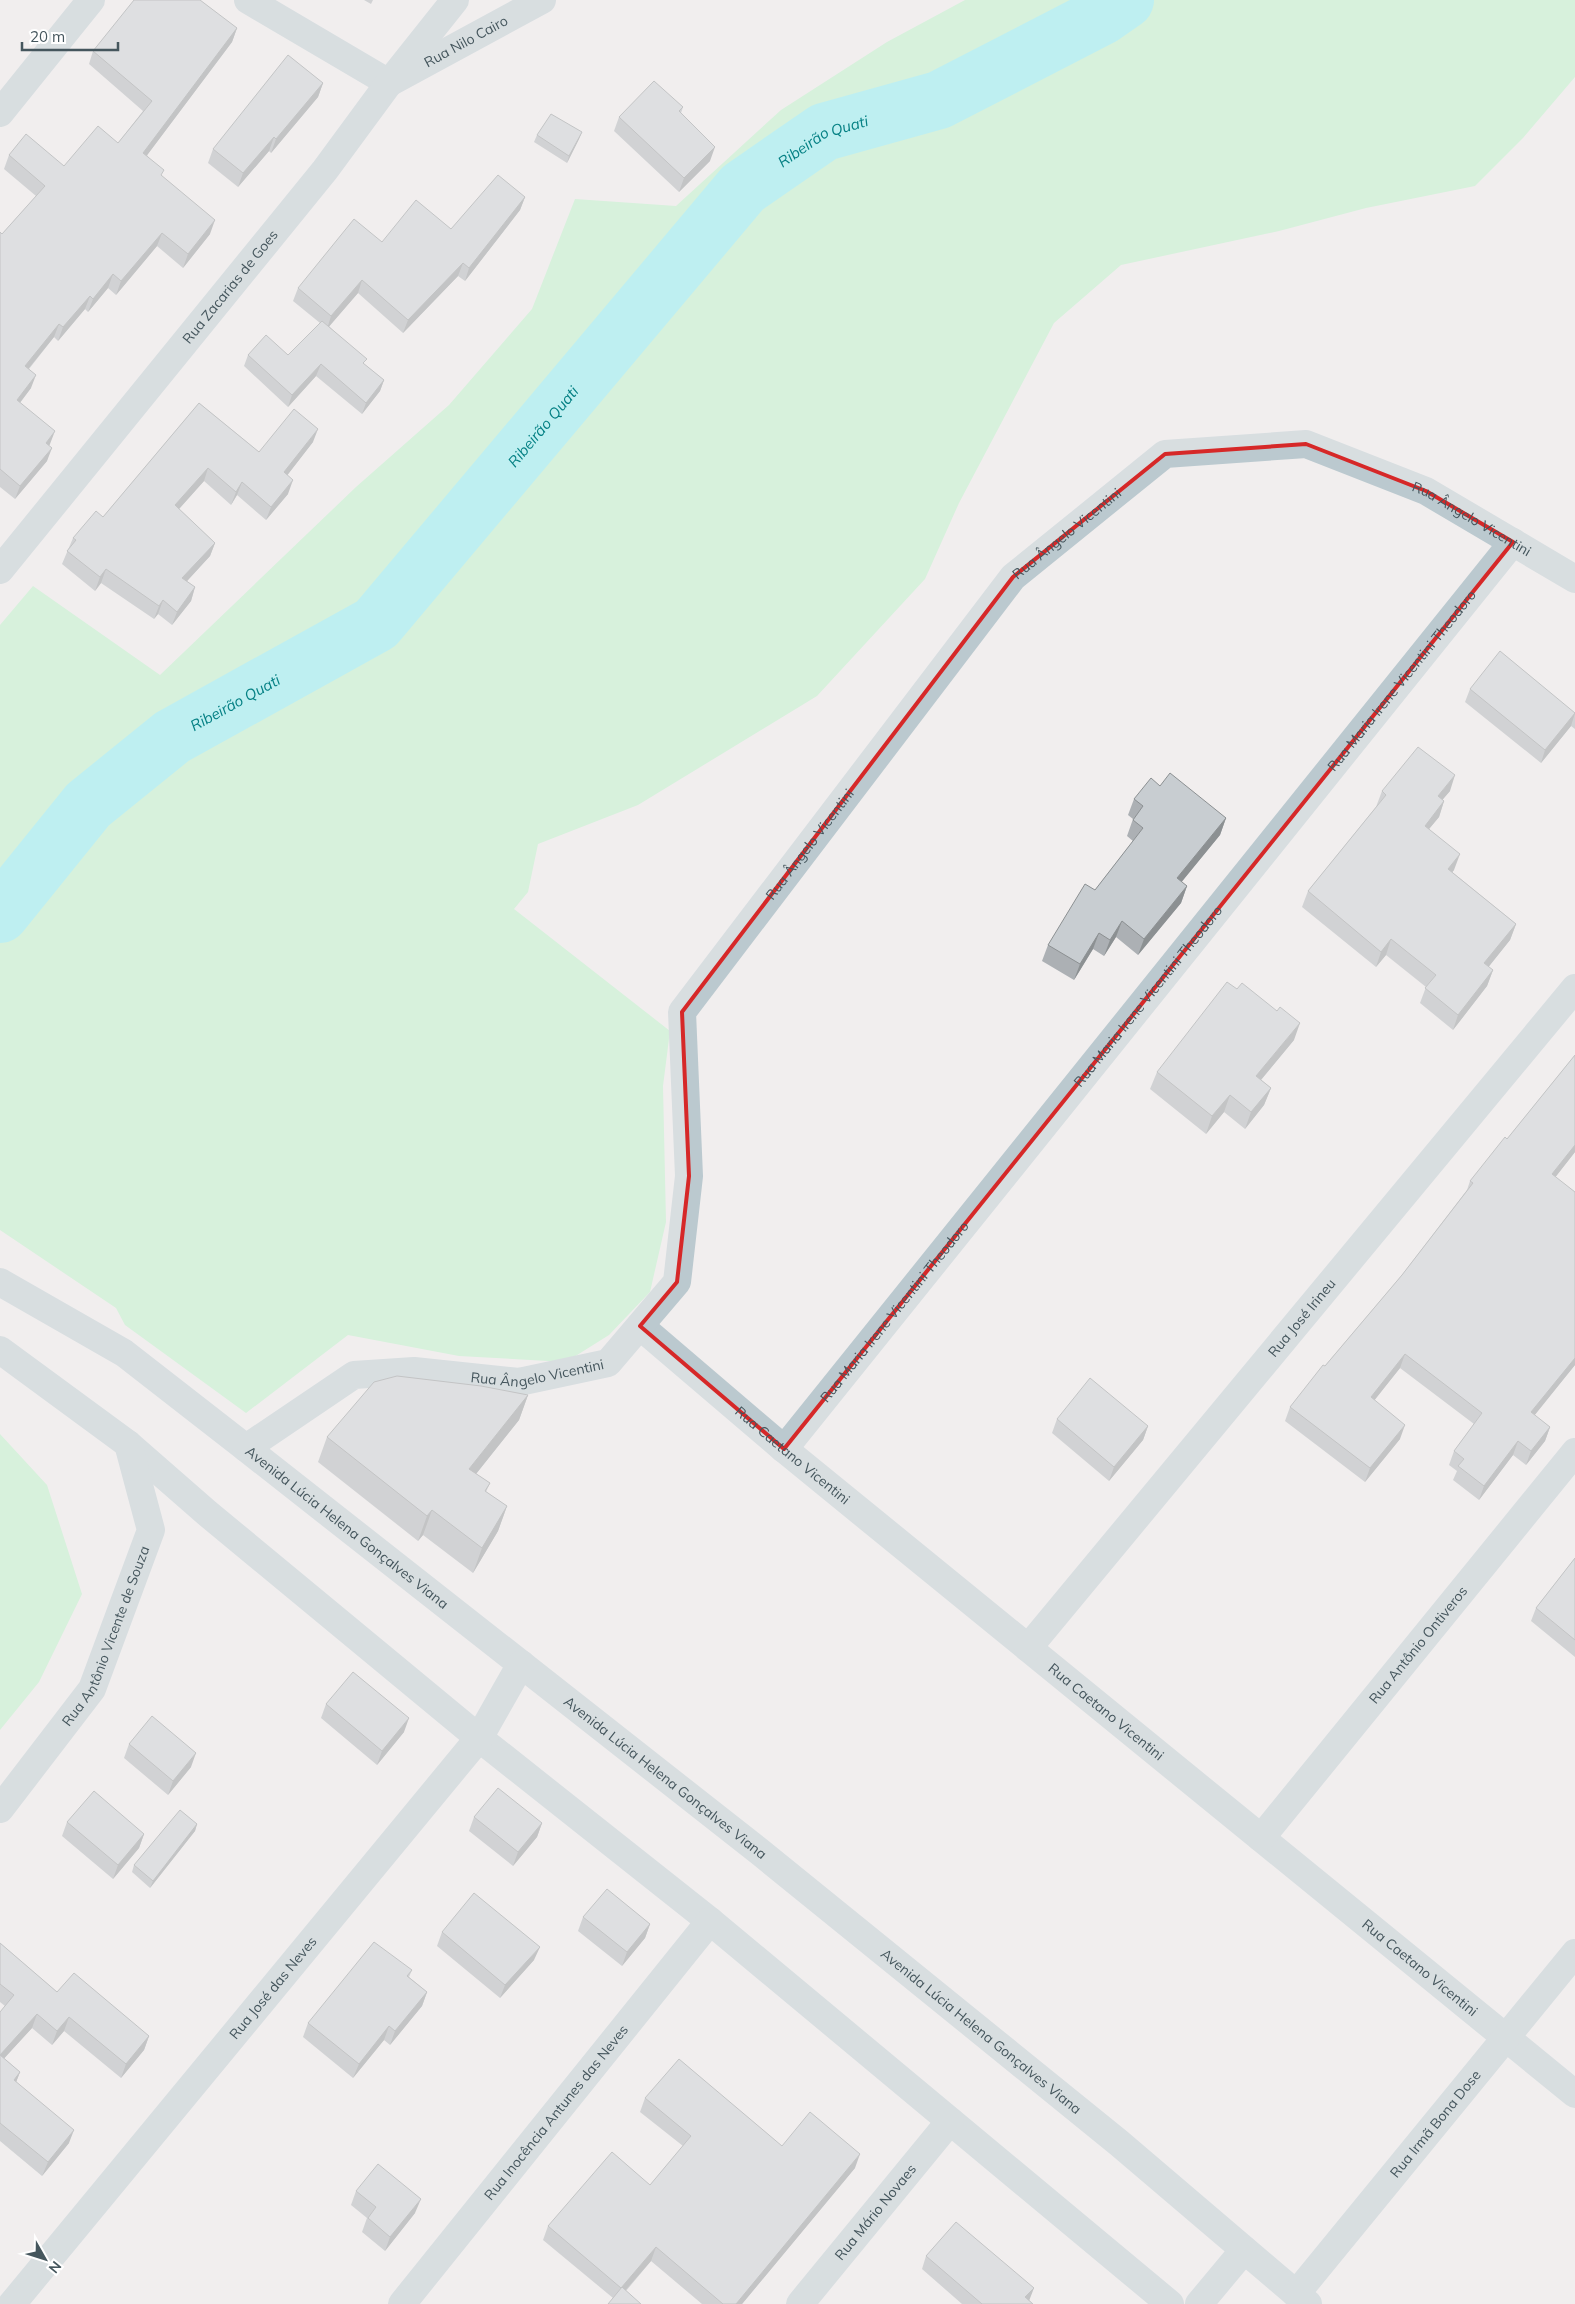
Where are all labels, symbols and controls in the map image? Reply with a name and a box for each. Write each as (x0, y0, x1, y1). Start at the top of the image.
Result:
street label: Rua Nilo Cairo (421, 11, 511, 71)
scale bar (22, 20, 119, 52)
text: 20 m (30, 27, 65, 46)
water label: Ribeirão Quati (774, 111, 870, 171)
street label: Rua Zacarias de Goes (179, 226, 282, 347)
water label: Ribeirão Quati (503, 382, 582, 470)
street label: Rua Ângelo Vicentini (1410, 477, 1535, 560)
street label: Rua Ângelo Vicentini (1009, 484, 1125, 583)
street label: Rua Maria Irene Vicentini Theodoro (1323, 586, 1480, 775)
water label: Ribeirão Quati (187, 669, 283, 735)
street label: Rua Ângelo Vicentini (762, 785, 858, 903)
street label: Rua Maria Irene Vicentini Theodoro (1070, 902, 1226, 1090)
street label: Rua Maria Irene Vicentini Theodoro (816, 1218, 973, 1406)
street label: Rua José Irineu (1264, 1275, 1340, 1361)
street label: Rua Ângelo Vicentini (470, 1355, 605, 1391)
street label: Rua Caetano Vicentini (731, 1402, 854, 1508)
street label: Avenida Lúcia Helena Gonçalves Viana (242, 1442, 452, 1613)
street label: Rua Antônio Vicente de Souza (58, 1543, 153, 1730)
street label: Rua Antônio Ontiveros (1365, 1582, 1471, 1707)
street label: Rua Caetano Vicentini (1045, 1659, 1168, 1764)
street label: Avenida Lúcia Helena Gonçalves Viana (560, 1692, 771, 1863)
street label: Rua Caetano Vicentini (1358, 1915, 1481, 2020)
street label: Rua José das Neves (225, 1933, 321, 2043)
street label: Avenida Lúcia Helena Gonçalves Viana (877, 1945, 1085, 2118)
street label: Rua Inocência Antunes das Neves (480, 2021, 632, 2204)
street label: Rua Irmã Bona Dose (1386, 2066, 1485, 2181)
street label: Rua Mário Novaes (831, 2160, 920, 2264)
north arrow (20, 2234, 70, 2284)
text: N (45, 2257, 65, 2277)

